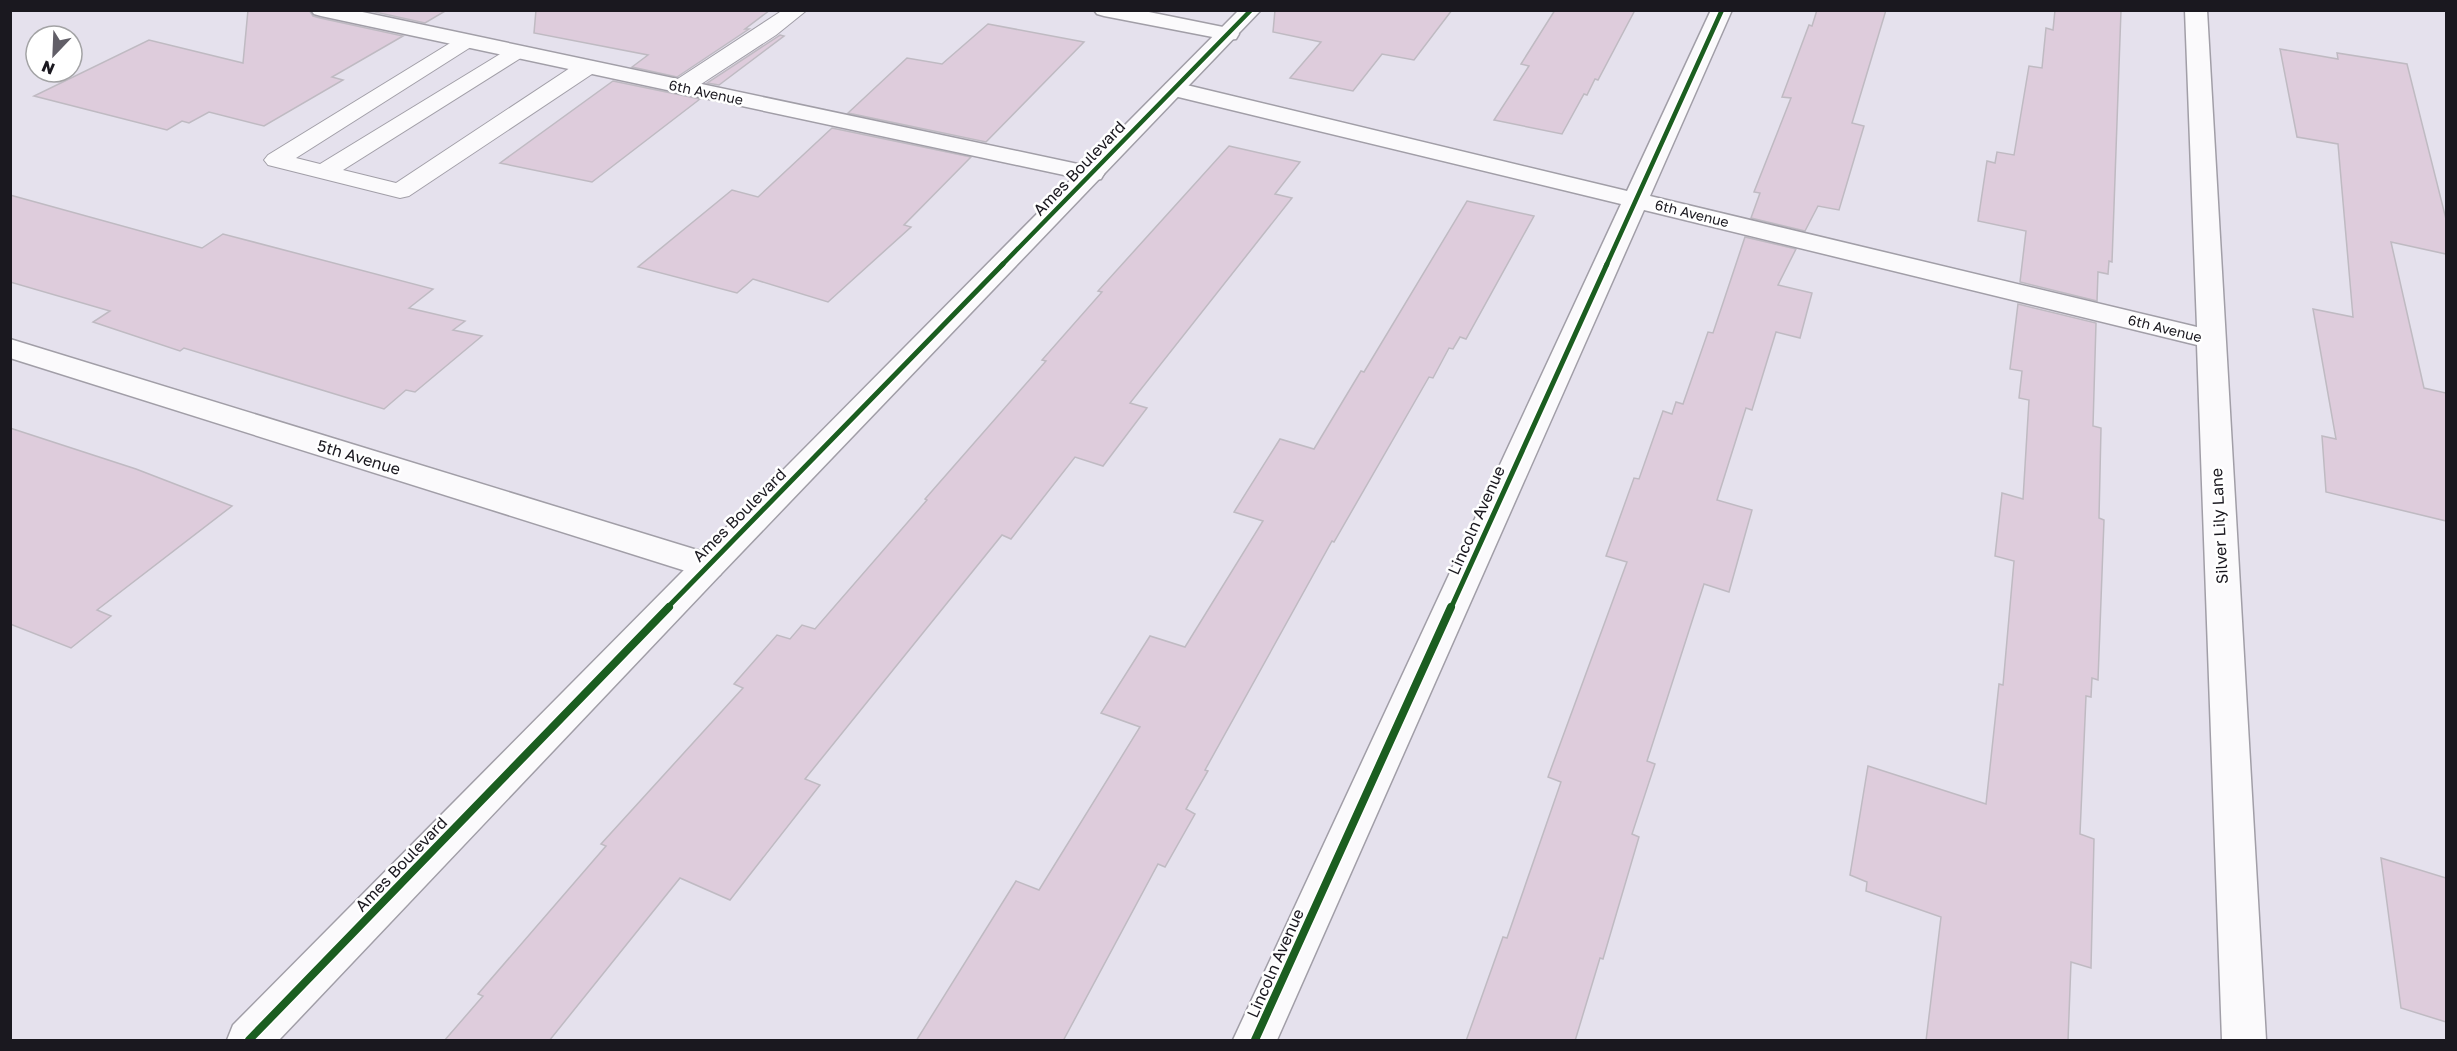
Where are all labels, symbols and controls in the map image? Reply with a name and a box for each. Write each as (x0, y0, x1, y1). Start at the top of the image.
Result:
north arrow (24, 24, 84, 84)
text: N (39, 56, 58, 79)
street label: 6th Avenue (667, 76, 745, 108)
street label: Ames Boulevard (1029, 116, 1129, 220)
street label: 6th Avenue (1653, 196, 1731, 230)
street label: 6th Avenue (2126, 311, 2204, 345)
street label: 5th Avenue (315, 435, 403, 479)
street label: Lincoln Avenue (1443, 462, 1509, 578)
street label: Ames Boulevard (688, 464, 790, 566)
street label: Silver Lily Lane (2206, 468, 2232, 584)
street label: Ames Boulevard (351, 812, 451, 916)
street label: Lincoln Avenue (1242, 905, 1308, 1021)

